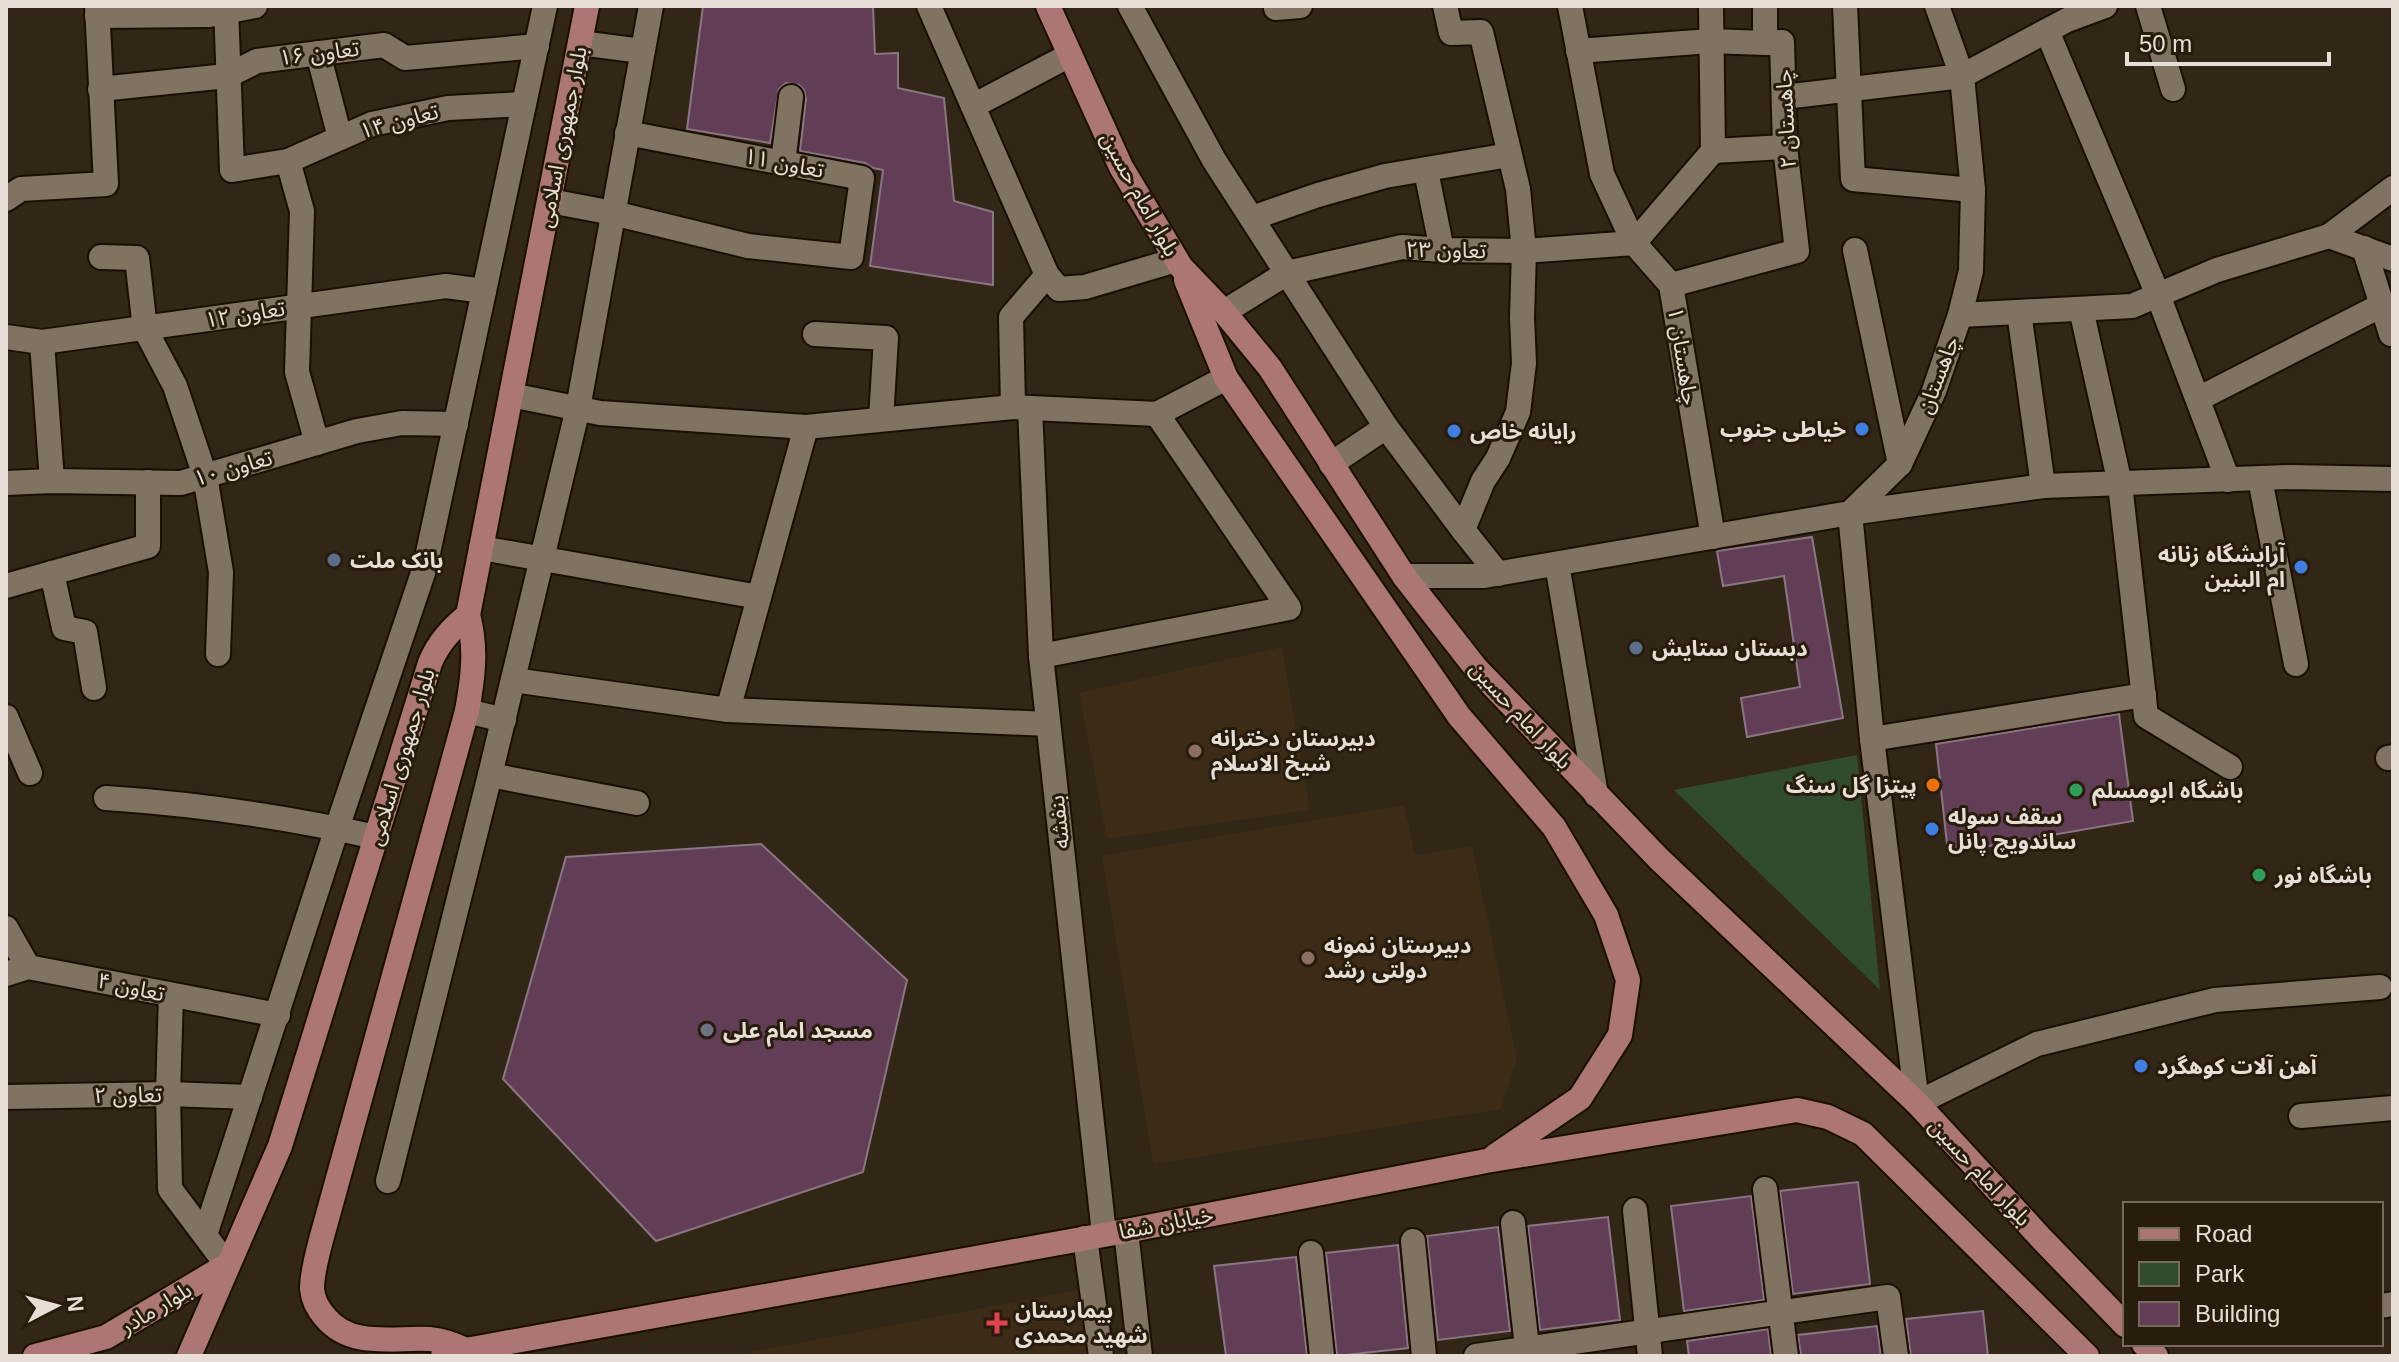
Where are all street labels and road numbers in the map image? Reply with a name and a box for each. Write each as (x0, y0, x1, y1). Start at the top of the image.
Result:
street label: تعاون ۱۶ (277, 36, 361, 70)
street label: بلوار جمهوری اسلامی (532, 44, 593, 230)
street label: چاهستان ۲ (1771, 69, 1803, 169)
street label: تعاون ۱۴ (357, 98, 441, 144)
street label: بلوار امام حسین (1092, 128, 1184, 262)
street label: تعاون ۱۱ (742, 143, 826, 183)
street label: تعاون ۲۳ (1405, 237, 1487, 263)
street label: تعاون ۱۲ (203, 295, 287, 333)
street label: چاهستان ۱ (1661, 305, 1703, 407)
street label: چاهستان (1912, 333, 1966, 418)
street label: تعاون ۱۰ (191, 445, 275, 491)
street label: بلوار امام حسین (1462, 656, 1577, 777)
street label: بلوار جمهوری اسلامی (362, 665, 441, 849)
street label: بنفشه (1044, 794, 1074, 850)
street label: تعاون ۴ (95, 968, 167, 1006)
street label: تعاون ۲ (94, 1082, 162, 1108)
street label: بلوار امام حسین (1921, 1113, 2036, 1234)
street label: خیابان شفا (1117, 1202, 1215, 1244)
street label: بلوار مادر (115, 1277, 197, 1340)

